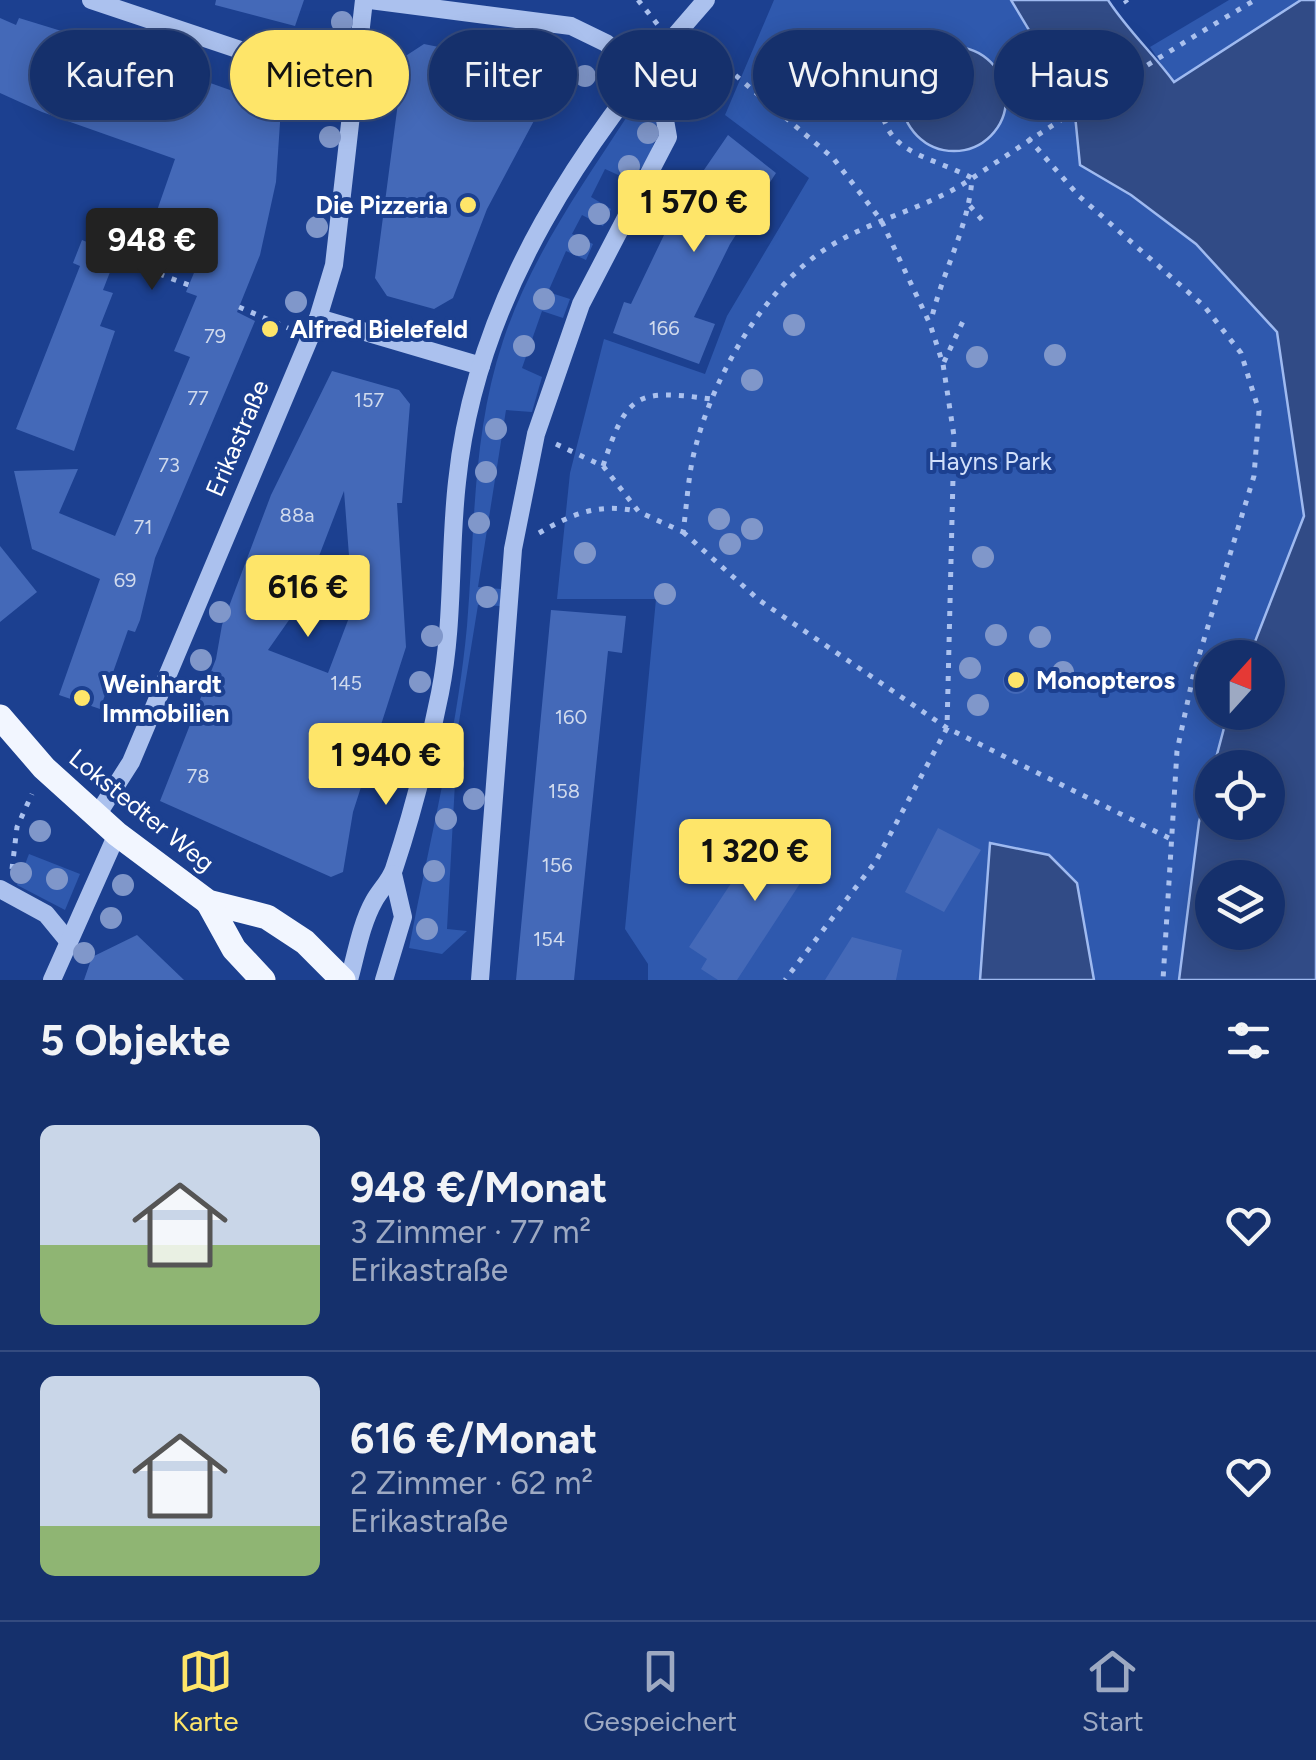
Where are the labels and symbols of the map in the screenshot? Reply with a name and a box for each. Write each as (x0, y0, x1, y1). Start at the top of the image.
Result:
pin: 1 570 € (602, 170, 786, 255)
place label: Die Pizzeria (315, 190, 448, 220)
marker: Die Pizzeria (457, 194, 479, 216)
pin: 948 € (82, 208, 222, 293)
place label: Alfred Bielefeld (290, 314, 468, 344)
house number: 166 (649, 316, 679, 340)
marker: Alfred Bielefeld (259, 318, 281, 340)
house number: 79 (204, 324, 226, 348)
street label: Erikastraße (199, 375, 275, 501)
house number: 77 (187, 386, 209, 410)
house number: 157 (354, 388, 385, 412)
park label: Hayns Park (928, 446, 1053, 476)
house number: 73 (158, 453, 180, 477)
house number: 88a (280, 503, 314, 527)
house number: 71 (134, 515, 153, 539)
pin: 616 € (238, 555, 378, 640)
house number: 69 (114, 568, 136, 592)
north arrow (1195, 640, 1285, 730)
place label: Monopteros (1036, 665, 1175, 695)
place label: Weinhardt Immobilien (102, 669, 230, 728)
marker: Monopteros (1005, 669, 1027, 691)
house number: 145 (330, 671, 362, 695)
marker: Weinhardt Immobilien (71, 687, 93, 709)
house number: 160 (555, 705, 587, 729)
pin: 1 940 € (294, 723, 478, 808)
street label: Lokstedter Weg (63, 742, 221, 878)
house number: 78 (186, 764, 210, 788)
house number: 158 (548, 779, 580, 803)
pin: 1 320 € (663, 819, 847, 904)
house number: 156 (541, 853, 573, 877)
house number: 154 (533, 927, 565, 951)

